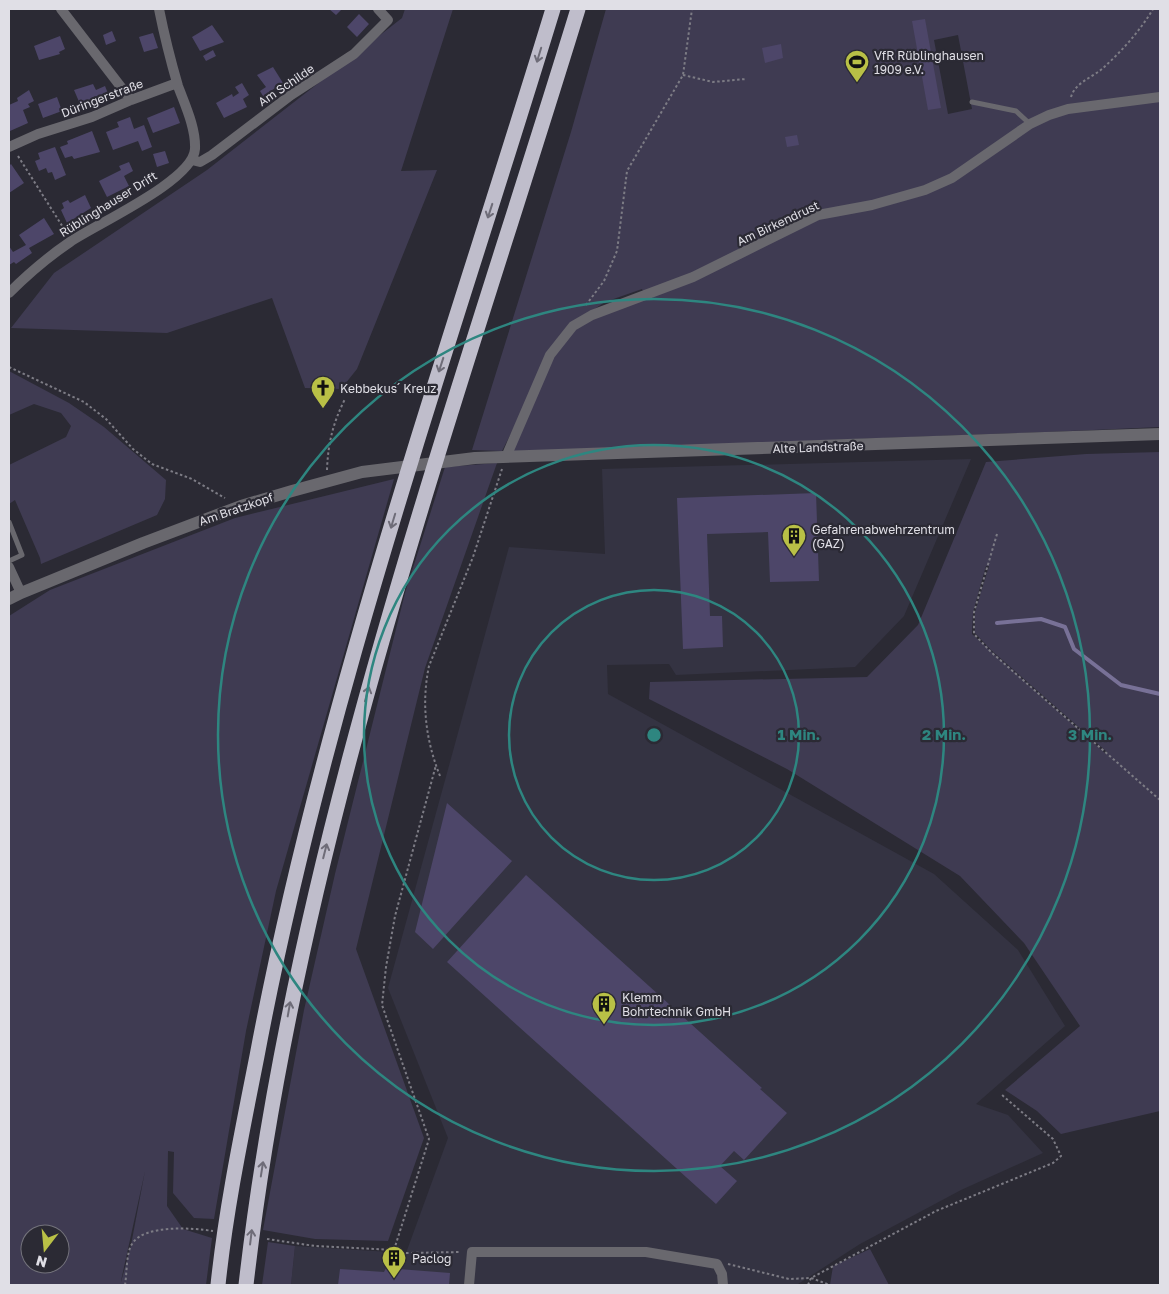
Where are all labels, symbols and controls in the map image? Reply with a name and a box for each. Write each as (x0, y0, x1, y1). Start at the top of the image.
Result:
one-way arrow (533, 47, 543, 63)
place label: VfR Rüblinghausen 1909 e.V. (874, 48, 984, 77)
sports icon: VfR Rüblinghausen 1909 e.V. (844, 49, 870, 83)
street label: Am Schilde (255, 61, 317, 109)
street label: Düringerstraße (59, 76, 145, 120)
street label: Rüblinghauser Drift (56, 168, 160, 240)
street label: Am Birkendrust (735, 197, 822, 249)
one-way arrow (485, 202, 495, 218)
one-way arrow (435, 357, 445, 373)
church icon: Kebbekus´ Kreuz (310, 375, 336, 409)
place label: Kebbekus´ Kreuz (340, 381, 436, 396)
street label: Alte Landstraße (772, 438, 864, 456)
street label: Am Bratzkopf (197, 489, 276, 529)
one-way arrow (387, 512, 397, 528)
place label: Gefahrenabwehrzentrum (GAZ) (812, 522, 955, 551)
building icon: Gefahrenabwehrzentrum (GAZ) (781, 523, 807, 557)
one-way arrow (363, 686, 373, 702)
text: 1 Min. (778, 725, 820, 743)
text: 2 Min. (922, 725, 966, 743)
text: 3 Min. (1068, 725, 1112, 743)
centre of rings (645, 726, 663, 744)
one-way arrow (321, 843, 330, 859)
place label: Klemm Bohrtechnik GmbH (622, 990, 731, 1019)
building icon: Klemm Bohrtechnik GmbH (591, 991, 617, 1025)
one-way arrow (285, 1001, 295, 1017)
one-way arrow (257, 1162, 267, 1178)
north arrow (20, 1224, 70, 1274)
one-way arrow (247, 1230, 257, 1246)
building icon: Paclog (381, 1245, 407, 1279)
place label: Paclog (412, 1251, 451, 1266)
text: N (34, 1252, 49, 1272)

